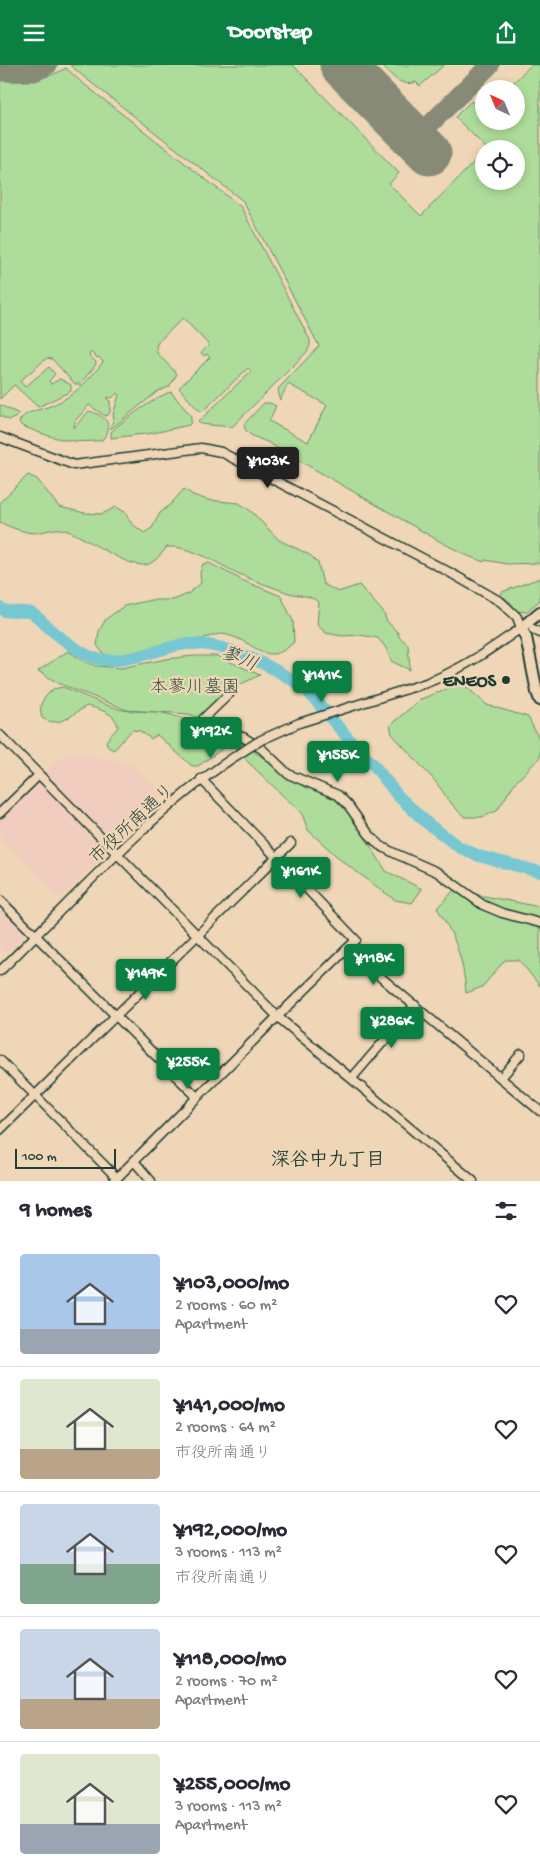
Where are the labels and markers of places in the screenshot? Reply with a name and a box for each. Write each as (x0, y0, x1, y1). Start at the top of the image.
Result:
pin: ¥103K (233, 447, 303, 489)
pin: ¥141K (287, 661, 357, 703)
place label: ENEOS (443, 672, 497, 693)
marker: ENEOS (500, 674, 512, 686)
pin: ¥192K (176, 717, 246, 759)
pin: ¥155K (303, 741, 373, 783)
pin: ¥161K (266, 857, 336, 899)
pin: ¥118K (339, 943, 409, 986)
pin: ¥149K (111, 959, 181, 1001)
pin: ¥286K (357, 1007, 427, 1049)
pin: ¥255K (153, 1047, 223, 1090)

